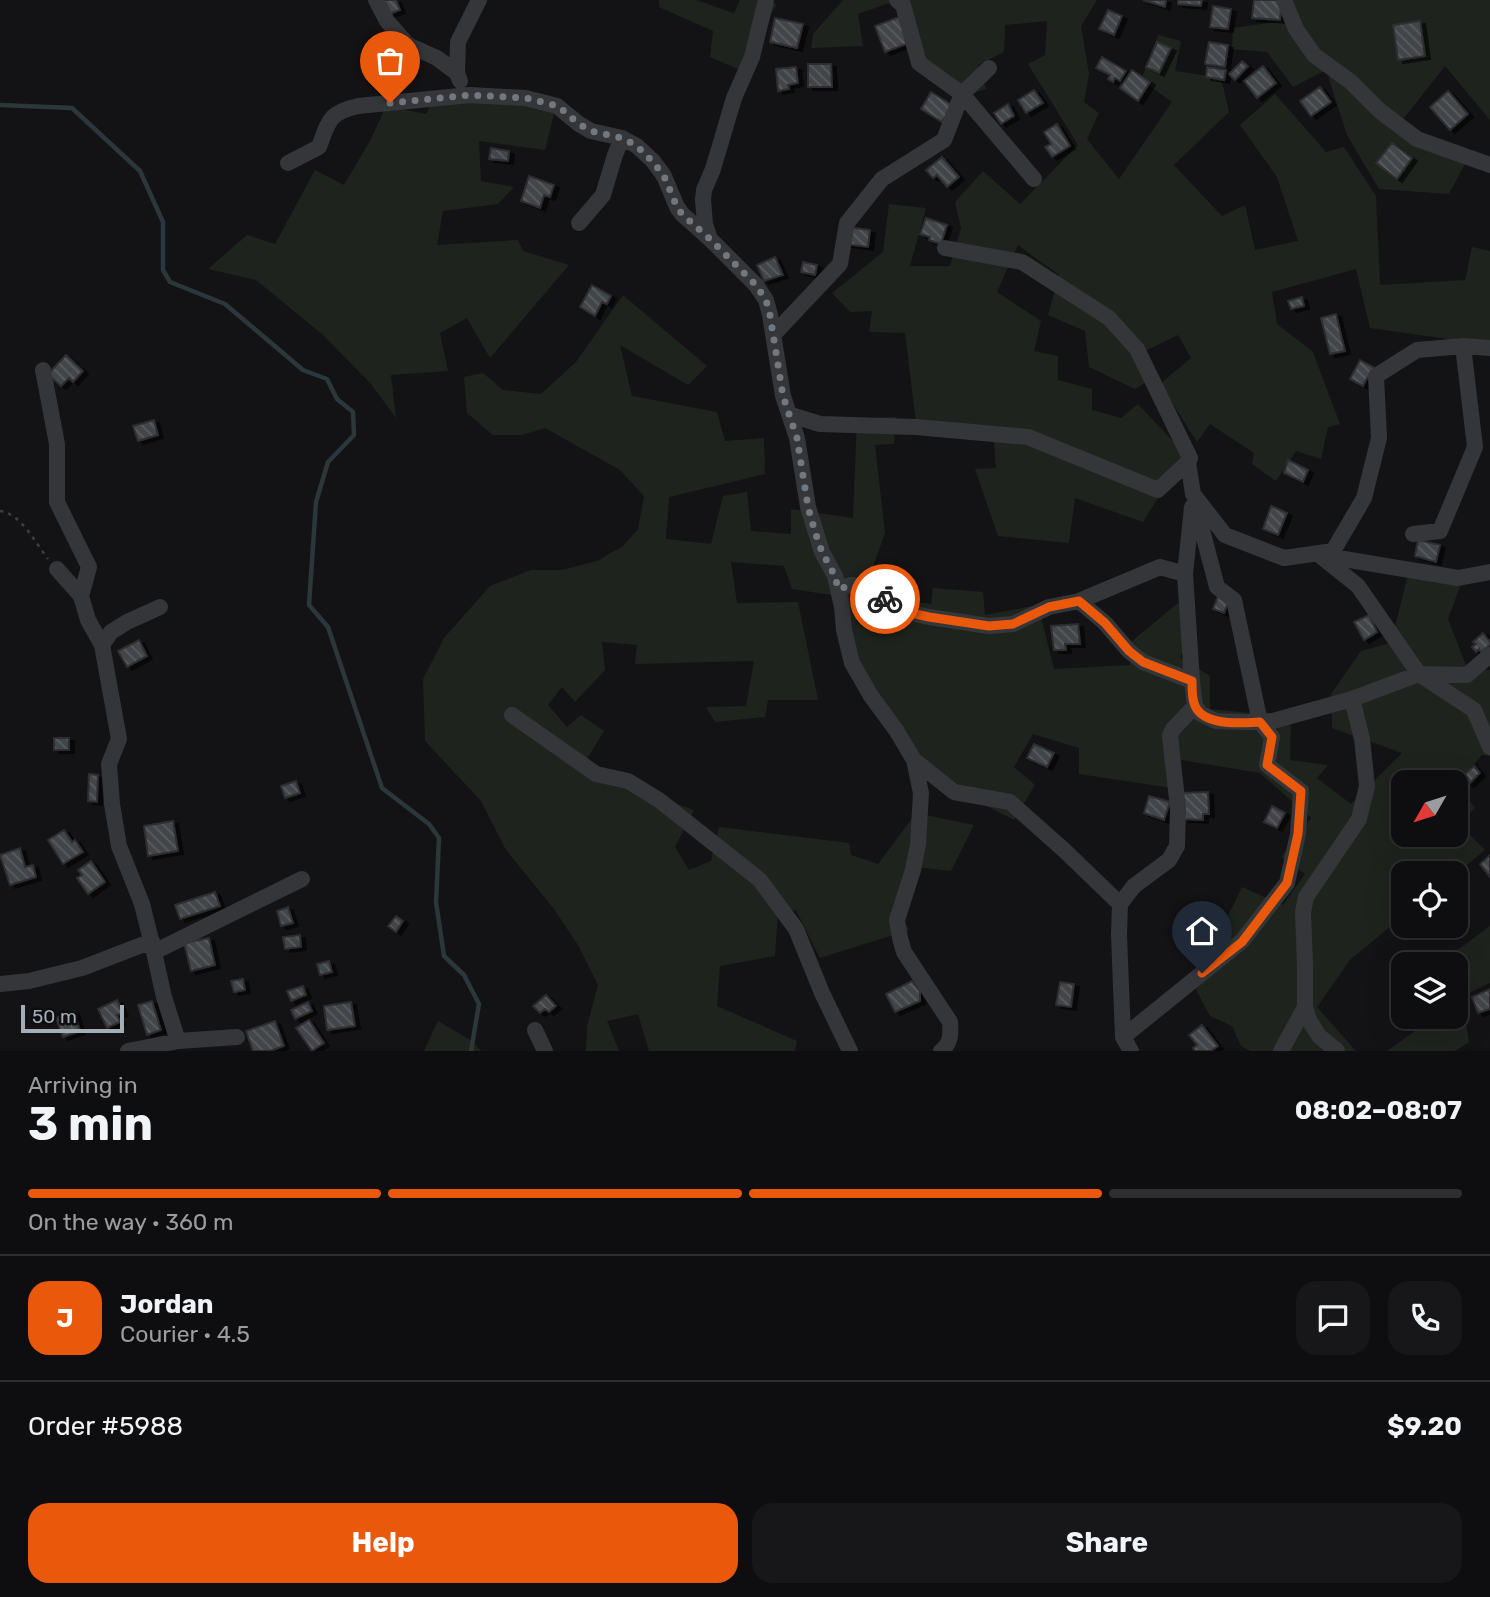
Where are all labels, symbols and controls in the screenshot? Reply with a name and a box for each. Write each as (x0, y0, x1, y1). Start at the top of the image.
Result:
pin (360, 31, 420, 103)
icon: bag (371, 42, 409, 80)
courier (850, 564, 920, 634)
icon: bike (866, 580, 904, 618)
north arrow (1391, 770, 1468, 847)
map controls (1391, 770, 1468, 1029)
button: locate (1391, 861, 1468, 938)
pin (1172, 901, 1232, 973)
icon: home (1183, 912, 1221, 950)
button: layers (1391, 952, 1468, 1029)
scale bar (21, 1002, 124, 1034)
text: 50 m (32, 1005, 77, 1028)
text: Arriving in (28, 1071, 138, 1099)
text: 08:02–08:07 (1295, 1095, 1462, 1126)
text: 3 min (28, 1097, 153, 1152)
text: On the way · 360 m (28, 1208, 234, 1236)
button: chat (1296, 1281, 1370, 1355)
button: phone (1388, 1281, 1462, 1355)
text: Jordan (120, 1289, 213, 1320)
text: J (56, 1303, 74, 1334)
text: Courier · 4.5 (120, 1320, 250, 1348)
text: Order #5988 (28, 1411, 183, 1442)
text: $9.20 (1387, 1411, 1462, 1442)
button: Help (28, 1503, 738, 1583)
button: Share (752, 1503, 1462, 1583)

